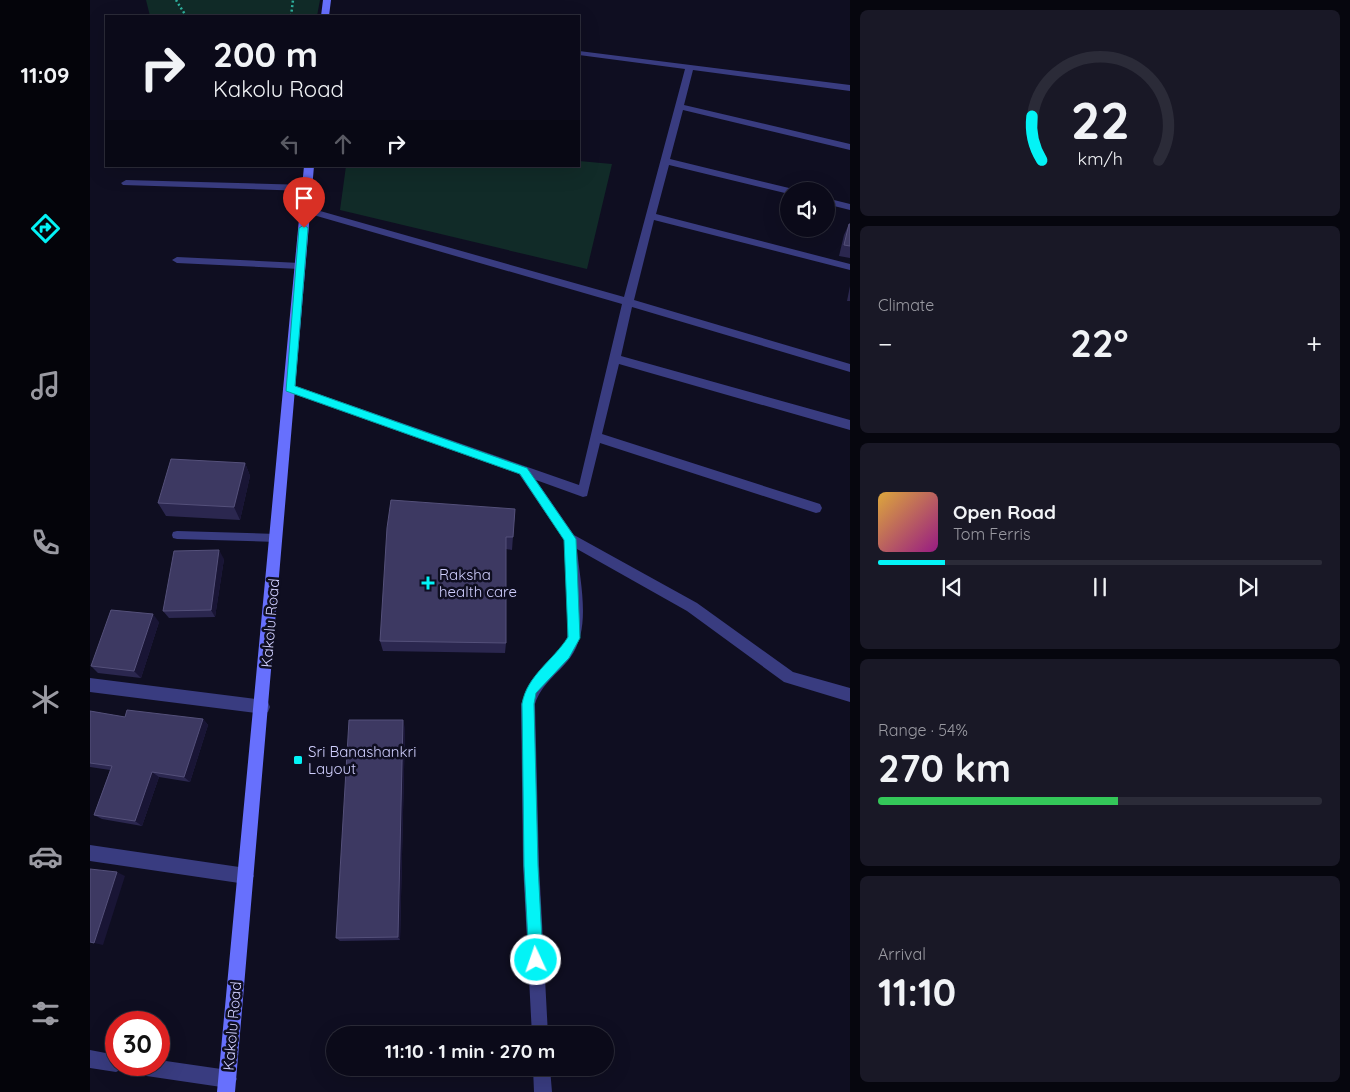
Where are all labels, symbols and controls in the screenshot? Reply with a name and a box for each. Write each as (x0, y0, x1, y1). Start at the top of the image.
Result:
text: 200 m (213, 32, 318, 76)
icon: right (130, 35, 195, 100)
text: 11:09 (20, 61, 70, 89)
text: Kakolu Road (213, 75, 344, 103)
text: 22 (1070, 87, 1130, 152)
icon: left (276, 130, 304, 158)
icon: ahead (329, 130, 357, 158)
icon: right (382, 130, 410, 158)
text: km/h (1077, 147, 1123, 169)
pin (283, 177, 325, 228)
map controls (780, 182, 835, 237)
button: sound (780, 182, 835, 237)
icon: arrive (290, 184, 318, 212)
icon: directions (28, 211, 63, 246)
text: Climate (878, 295, 934, 315)
text: 22° (1070, 319, 1128, 367)
text: − (878, 326, 893, 361)
text: + (1306, 326, 1322, 361)
icon: music (28, 368, 63, 403)
text: Open Road (953, 500, 1056, 524)
text: Tom Ferris (953, 524, 1030, 544)
icon: phone (28, 525, 63, 560)
place label: Raksha health care (439, 565, 517, 601)
icon: previous (938, 573, 966, 601)
icon: pause (1086, 573, 1114, 601)
icon: next (1234, 573, 1262, 601)
marker: Raksha health care (421, 576, 435, 590)
street label: Kakolu Road (257, 578, 283, 668)
icon: climate (28, 682, 63, 717)
text: Range · 54% (878, 720, 968, 740)
place label: Sri Banashankri Layout (308, 742, 416, 778)
text: 270 km (878, 744, 1011, 792)
marker: Sri Banashankri Layout (292, 754, 304, 766)
icon: car (28, 839, 63, 874)
position arrow (509, 933, 561, 985)
text: Arrival (878, 944, 926, 964)
text: 11:10 (878, 968, 956, 1016)
street label: Kakolu Road (219, 981, 245, 1071)
icon: filters (28, 996, 63, 1031)
speed limit sign: 30 (105, 1011, 170, 1076)
text: 11:10 · 1 min · 270 m (385, 1039, 555, 1063)

